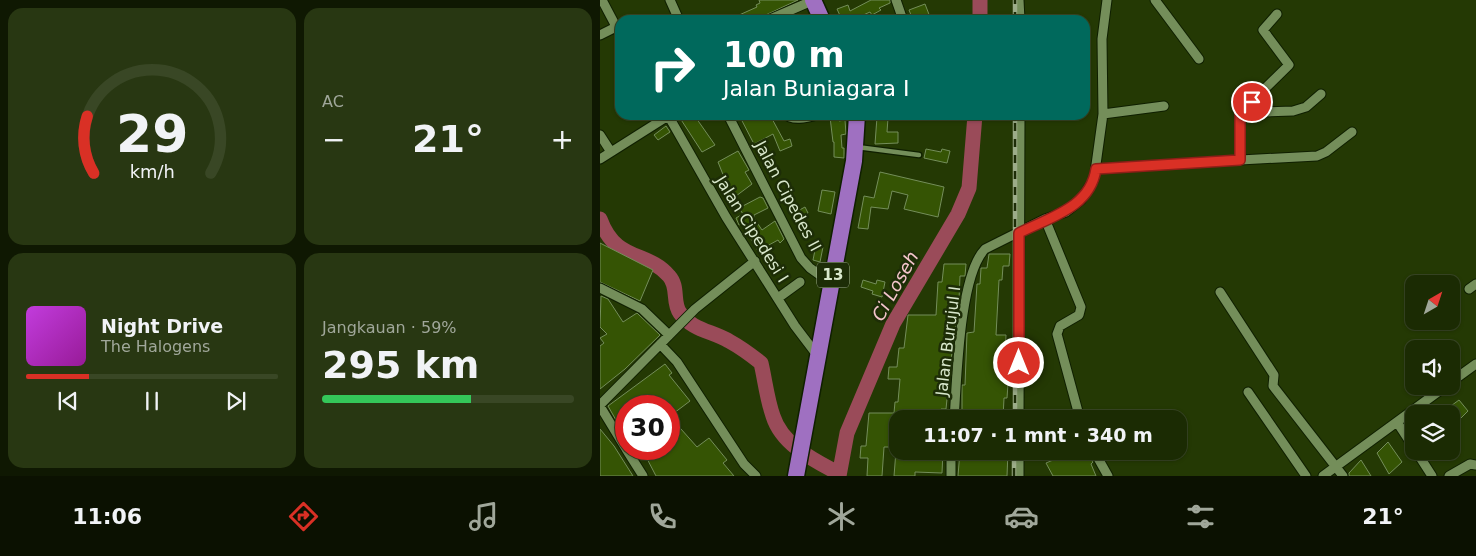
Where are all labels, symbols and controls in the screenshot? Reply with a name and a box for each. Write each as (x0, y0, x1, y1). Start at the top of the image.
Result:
icon: right (640, 35, 705, 100)
text: 100 m (723, 35, 845, 75)
text: Jalan Buniagara I (723, 76, 910, 101)
pin (1231, 81, 1273, 123)
icon: arrive (1238, 88, 1266, 116)
text: AC (322, 92, 344, 111)
text: 29 (116, 104, 188, 164)
text: 21° (412, 117, 484, 161)
text: − (322, 123, 345, 156)
text: + (551, 123, 574, 156)
street label: Jalan Cipedes II (750, 137, 825, 255)
text: km/h (129, 161, 175, 182)
street label: Jalan Cipedesi I (711, 171, 792, 286)
water label: Ci Loseh (867, 248, 923, 324)
road number: 13 (817, 262, 849, 288)
north arrow (1405, 275, 1460, 330)
map controls (1405, 275, 1460, 460)
street label: Jalan Burujul I (932, 285, 964, 398)
text: Night Drive (101, 315, 223, 337)
text: Jangkauan · 59% (322, 318, 457, 337)
position arrow (992, 336, 1044, 388)
text: The Halogens (101, 337, 210, 356)
button: sound (1405, 340, 1460, 395)
text: 295 km (322, 343, 479, 387)
icon: previous (54, 387, 82, 415)
icon: pause (138, 387, 166, 415)
icon: next (222, 387, 250, 415)
speed limit sign: 30 (615, 395, 680, 460)
button: layers (1405, 405, 1460, 460)
text: 11:07 · 1 mnt · 340 m (923, 424, 1153, 446)
icon: directions (286, 499, 321, 534)
icon: music (466, 499, 501, 534)
icon: phone (645, 499, 680, 534)
icon: climate (824, 499, 859, 534)
icon: car (1004, 499, 1039, 534)
icon: filters (1183, 499, 1218, 534)
text: 11:06 (72, 504, 142, 529)
text: 21° (1362, 504, 1404, 529)

